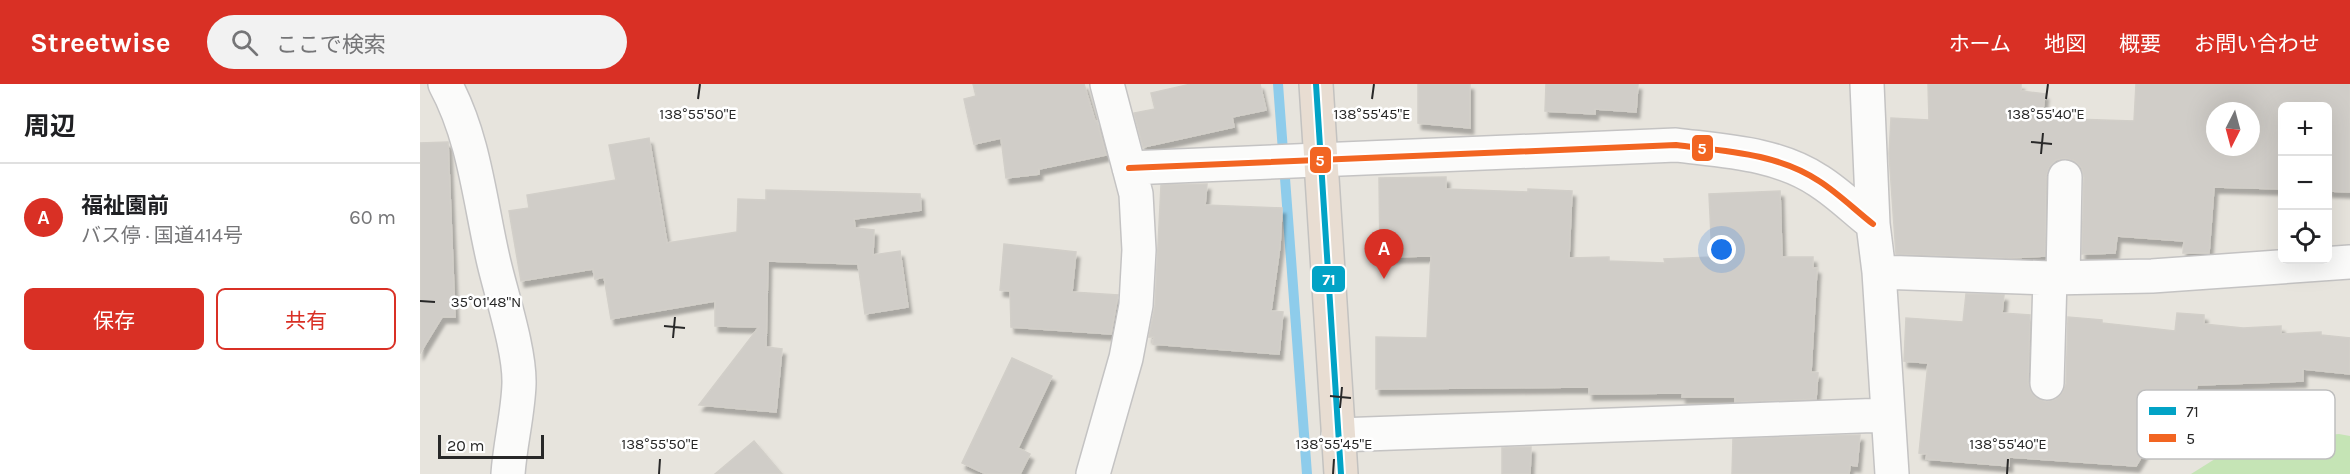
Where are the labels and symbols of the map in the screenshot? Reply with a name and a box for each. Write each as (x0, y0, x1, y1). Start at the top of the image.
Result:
north arrow (2206, 102, 2260, 156)
text: 138°55'50"E (659, 105, 737, 123)
text: 138°55'45"E (1334, 105, 1410, 123)
text: 138°55'40"E (2007, 105, 2085, 123)
line badge: 5 (1691, 134, 1714, 162)
text: 5 (1697, 139, 1707, 158)
line badge: 5 (1309, 146, 1332, 174)
text: 5 (1315, 151, 1325, 170)
pin: A (1364, 230, 1404, 279)
your location (1707, 235, 1736, 264)
line badge: 71 (1311, 265, 1346, 293)
text: 71 (1322, 270, 1336, 289)
text: 35°01'48"N (451, 293, 521, 311)
legend (2137, 390, 2335, 459)
text: 71 (2186, 402, 2199, 421)
text: 5 (2186, 429, 2195, 448)
scale bar (438, 432, 544, 460)
text: 138°55'50"E (621, 435, 699, 453)
text: 138°55'45"E (1296, 435, 1372, 453)
text: 138°55'40"E (1969, 435, 2047, 453)

